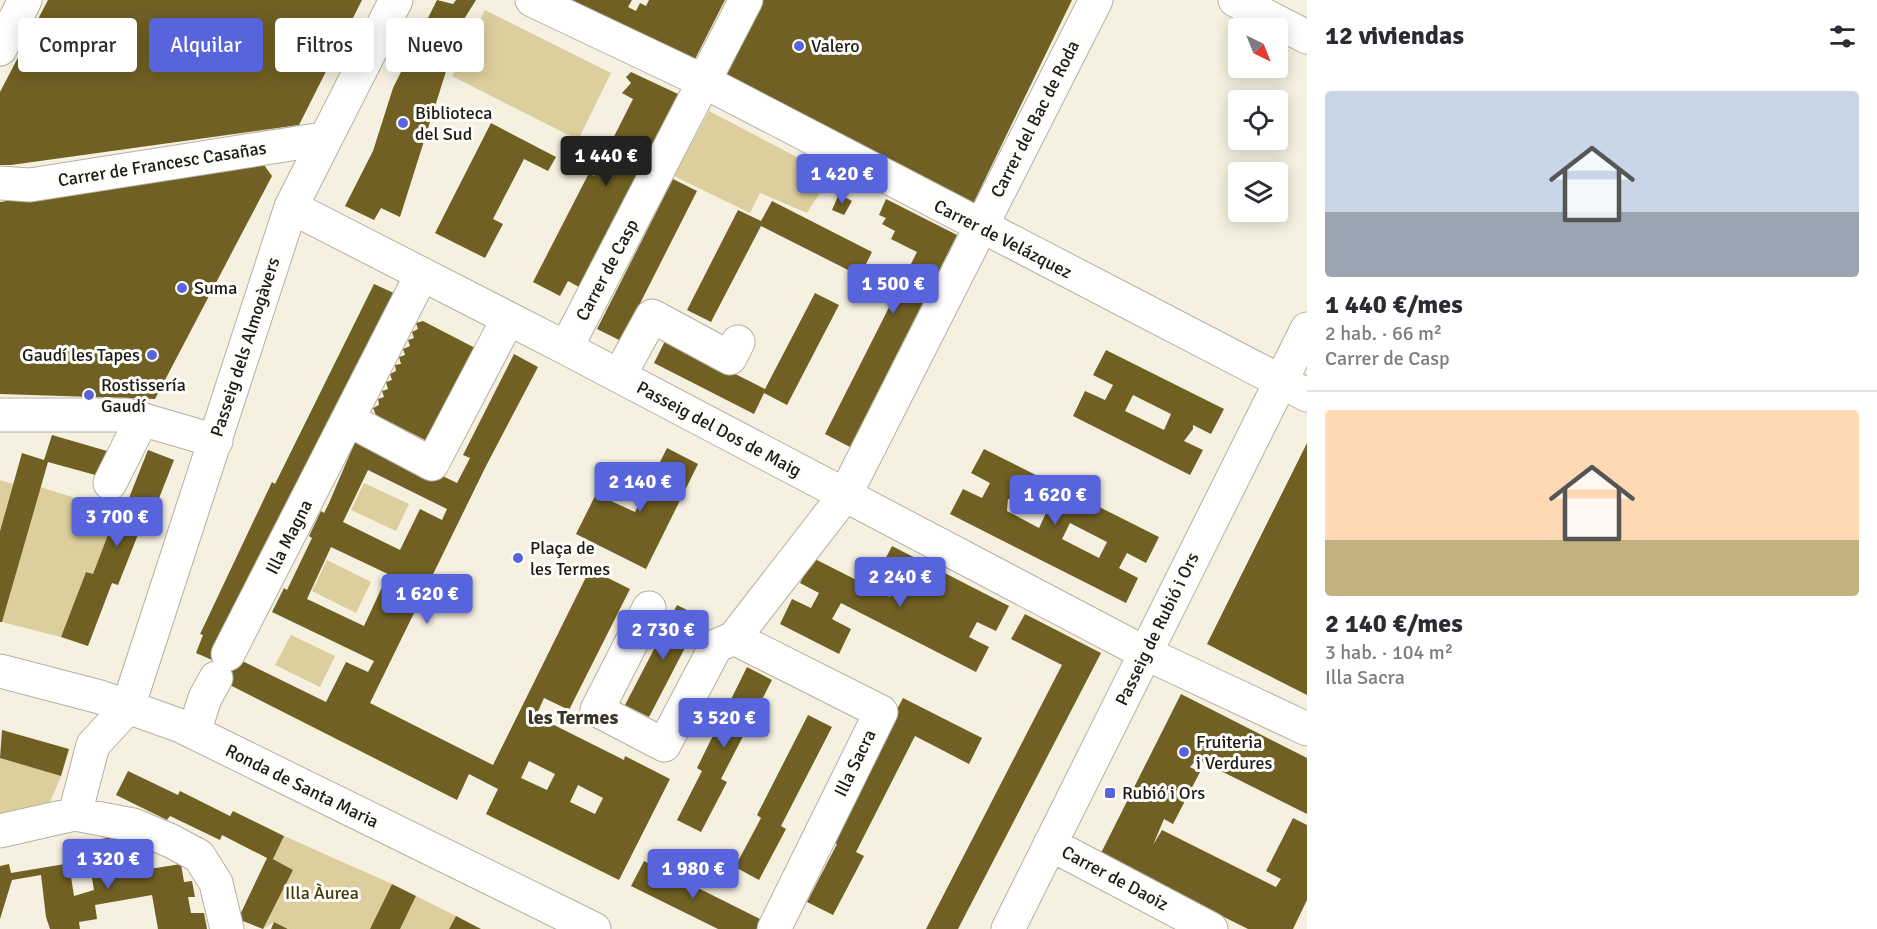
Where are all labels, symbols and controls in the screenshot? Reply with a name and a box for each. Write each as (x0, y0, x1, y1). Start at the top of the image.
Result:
chip: Comprar (18, 18, 137, 72)
chip: Alquilar (149, 18, 263, 72)
chip: Filtros (275, 18, 374, 72)
chip: Nuevo (386, 18, 484, 72)
north arrow (1228, 18, 1288, 78)
map controls (1228, 18, 1288, 222)
text: 12 viviendas (1325, 20, 1464, 52)
icon: filters (1826, 20, 1859, 53)
place label: Valero (811, 35, 860, 57)
street label: Carrer del Bac de Roda (986, 37, 1084, 201)
marker: Valero (792, 39, 806, 53)
button: locate (1228, 90, 1288, 150)
place label: Biblioteca del Sud (415, 102, 492, 145)
marker: Biblioteca del Sud (396, 116, 410, 130)
icon: home (1538, 130, 1646, 238)
pin: 1 440 € (551, 136, 661, 187)
street label: Carrer de Francesc Casañas (56, 137, 268, 191)
text: 1 440 € (575, 143, 637, 168)
pin: 1 420 € (787, 154, 897, 205)
text: 1 420 € (811, 161, 873, 186)
button: layers (1228, 162, 1288, 222)
street label: Carrer de Velázquez (930, 195, 1076, 283)
street label: Carrer de Casp (571, 215, 643, 325)
street label: Passeig dels Almogàvers (206, 254, 284, 439)
pin: 1 500 € (838, 264, 948, 315)
text: 1 500 € (862, 271, 924, 296)
place label: Suma (194, 277, 237, 299)
marker: Suma (175, 281, 189, 295)
text: 1 440 €/mes (1325, 289, 1463, 321)
text: 2 hab. · 66 m² (1325, 321, 1442, 346)
place label: Gaudí les Tapes (22, 344, 140, 366)
text: Carrer de Casp (1325, 346, 1450, 371)
marker: Gaudí les Tapes (145, 348, 159, 362)
place label: Rostissería Gaudí (101, 374, 186, 417)
street label: Passeig del Dos de Maig (633, 376, 805, 482)
marker: Rostissería Gaudí (82, 388, 96, 402)
icon: home (1538, 449, 1646, 557)
pin: 2 140 € (585, 462, 695, 513)
text: 2 140 € (609, 469, 671, 494)
pin: 1 620 € (1000, 475, 1110, 526)
text: 1 620 € (1024, 482, 1086, 507)
street label: Illa Magna (261, 496, 317, 578)
pin: 3 700 € (62, 497, 172, 548)
text: 3 700 € (86, 504, 148, 529)
place label: Plaça de les Termes (530, 537, 610, 580)
street label: Passeig de Rubió i Ors (1110, 549, 1204, 709)
marker: Plaça de les Termes (511, 551, 525, 565)
pin: 2 240 € (845, 557, 955, 608)
text: 2 240 € (869, 564, 931, 589)
pin: 1 620 € (372, 574, 482, 625)
text: 1 620 € (396, 581, 458, 606)
text: 2 140 €/mes (1325, 608, 1463, 640)
pin: 2 730 € (608, 610, 718, 661)
text: 2 730 € (632, 617, 694, 642)
text: 3 hab. · 104 m² (1325, 640, 1453, 665)
text: Illa Sacra (1325, 665, 1405, 690)
pin: 3 520 € (669, 698, 779, 749)
district label: les Termes (528, 705, 618, 730)
text: 3 520 € (693, 705, 755, 730)
street label: Illa Sacra (829, 726, 881, 800)
place label: Fruiteria i Verdures (1196, 731, 1272, 774)
street label: Ronda de Santa Maria (222, 739, 382, 833)
marker: Fruiteria i Verdures (1177, 745, 1191, 759)
place label: Rubió i Ors (1122, 782, 1205, 804)
marker: Rubió i Ors (1103, 786, 1117, 800)
pin: 1 320 € (53, 839, 163, 890)
street label: Carrer de Daoiz (1058, 841, 1172, 915)
text: 1 320 € (77, 846, 139, 871)
pin: 1 980 € (638, 849, 748, 900)
text: 1 980 € (662, 856, 724, 881)
park label: Illa Àurea (285, 882, 359, 904)

